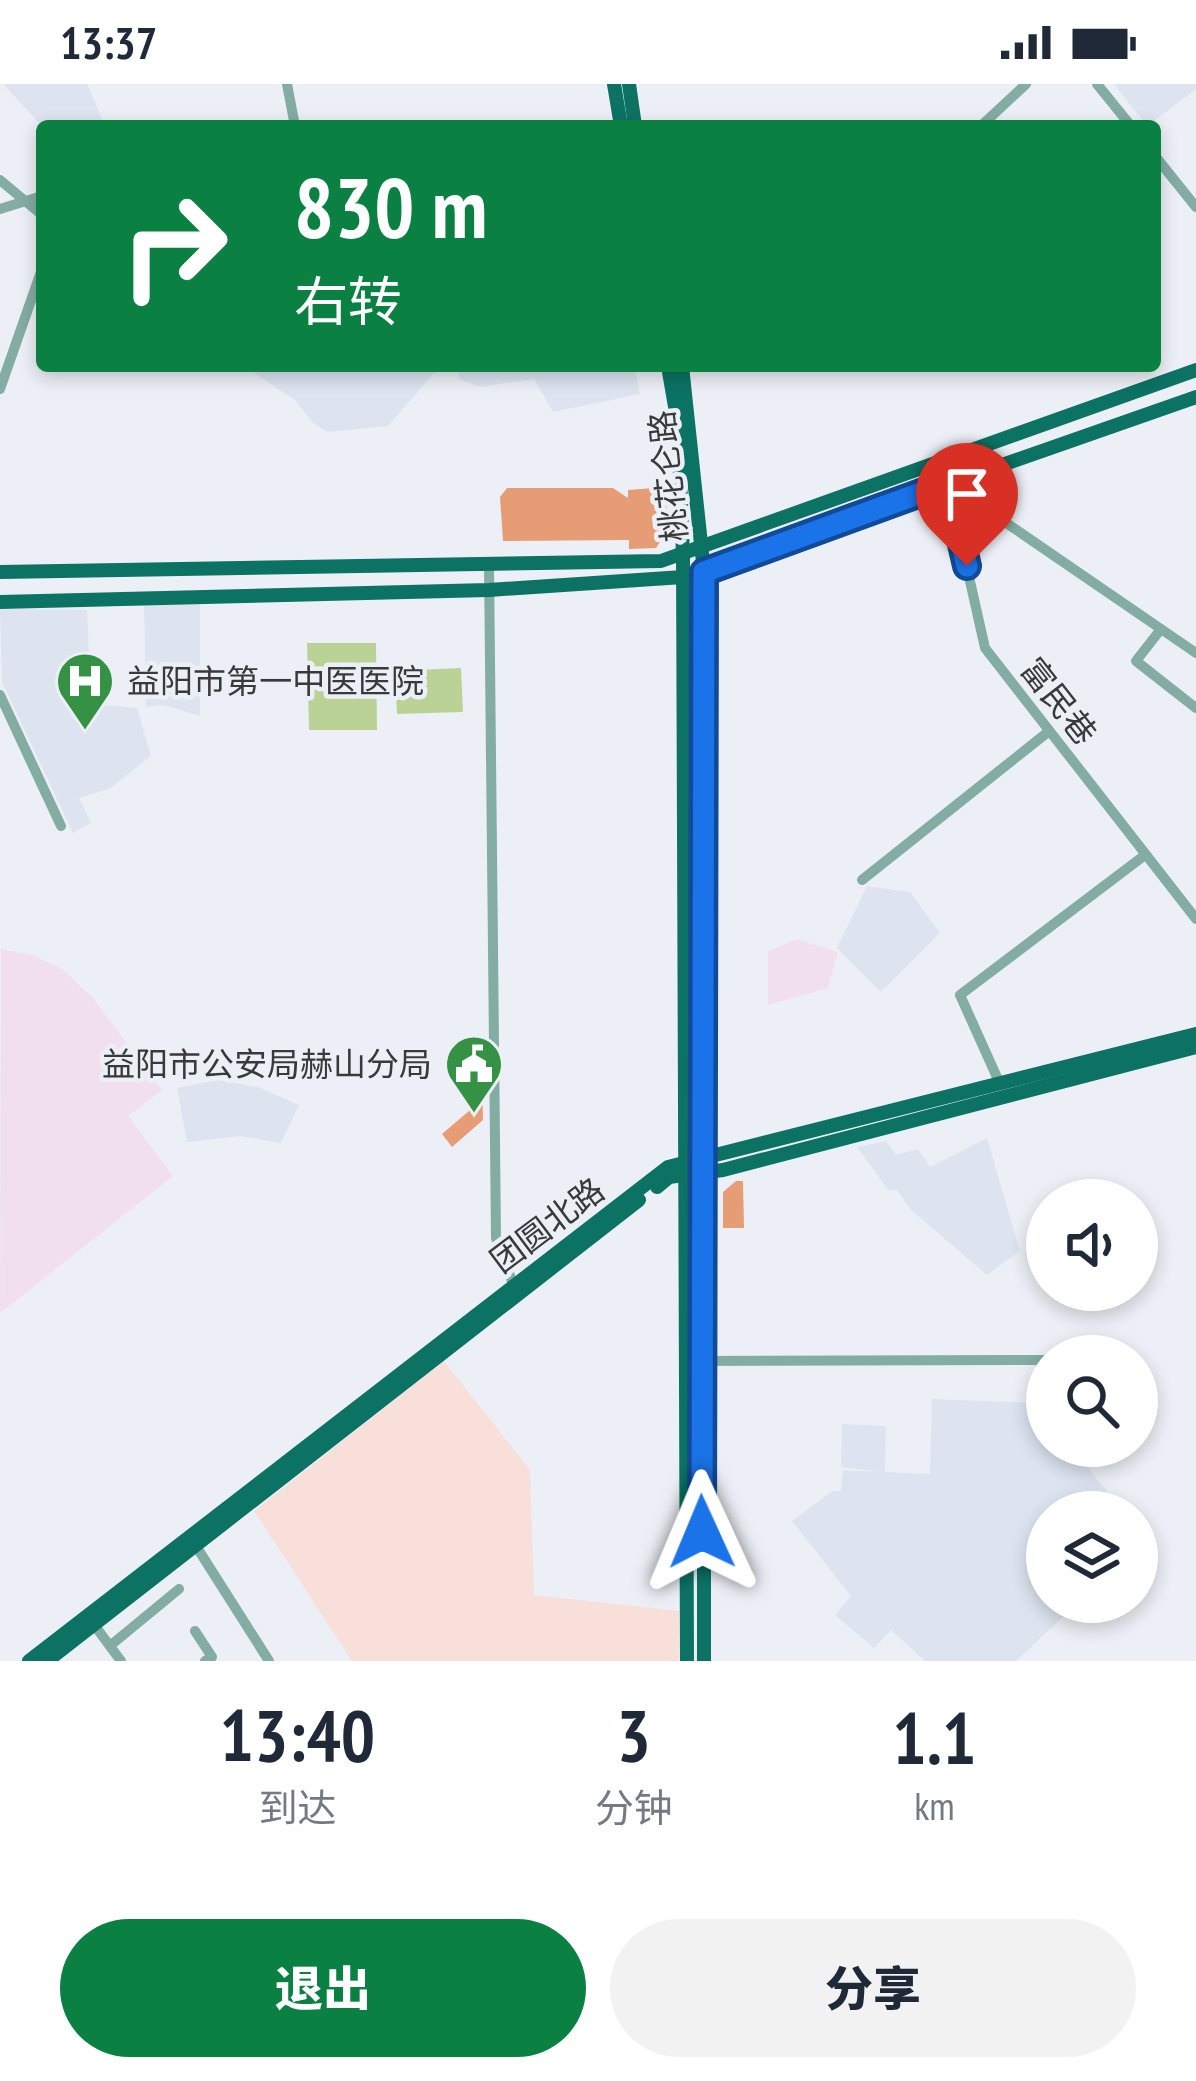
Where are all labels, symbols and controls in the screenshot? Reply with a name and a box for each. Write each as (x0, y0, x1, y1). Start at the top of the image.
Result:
text: 13:37 (60, 13, 157, 71)
text: 830 m (294, 152, 487, 261)
icon: right (96, 168, 252, 324)
text: 右转 (294, 266, 402, 336)
street label: 桃花仑路 (639, 408, 696, 544)
pin (916, 443, 1018, 566)
icon: arrive (934, 461, 1000, 527)
street label: 富民巷 (1012, 648, 1107, 753)
hospital icon: 益阳市第一中医医院 (54, 650, 116, 732)
place label: 益阳市第一中医医院 (127, 659, 424, 702)
public building icon: 益阳市公安局赫山分局 (443, 1033, 505, 1115)
place label: 益阳市公安局赫山分局 (102, 1042, 432, 1085)
street label: 团圆北路 (481, 1168, 612, 1281)
map controls (1026, 1179, 1158, 1623)
button: sound (1026, 1179, 1158, 1311)
button: search (1026, 1335, 1158, 1467)
position arrow (639, 1469, 765, 1595)
button: layers (1026, 1491, 1158, 1623)
text: 13:40 (220, 1688, 375, 1781)
text: 3 (617, 1688, 651, 1781)
text: 1.1 (892, 1691, 976, 1784)
text: km (914, 1780, 955, 1831)
text: 到达 (258, 1782, 336, 1833)
text: 分钟 (595, 1782, 673, 1833)
button: 退出 (60, 1919, 586, 2057)
button: 分享 (610, 1919, 1136, 2057)

